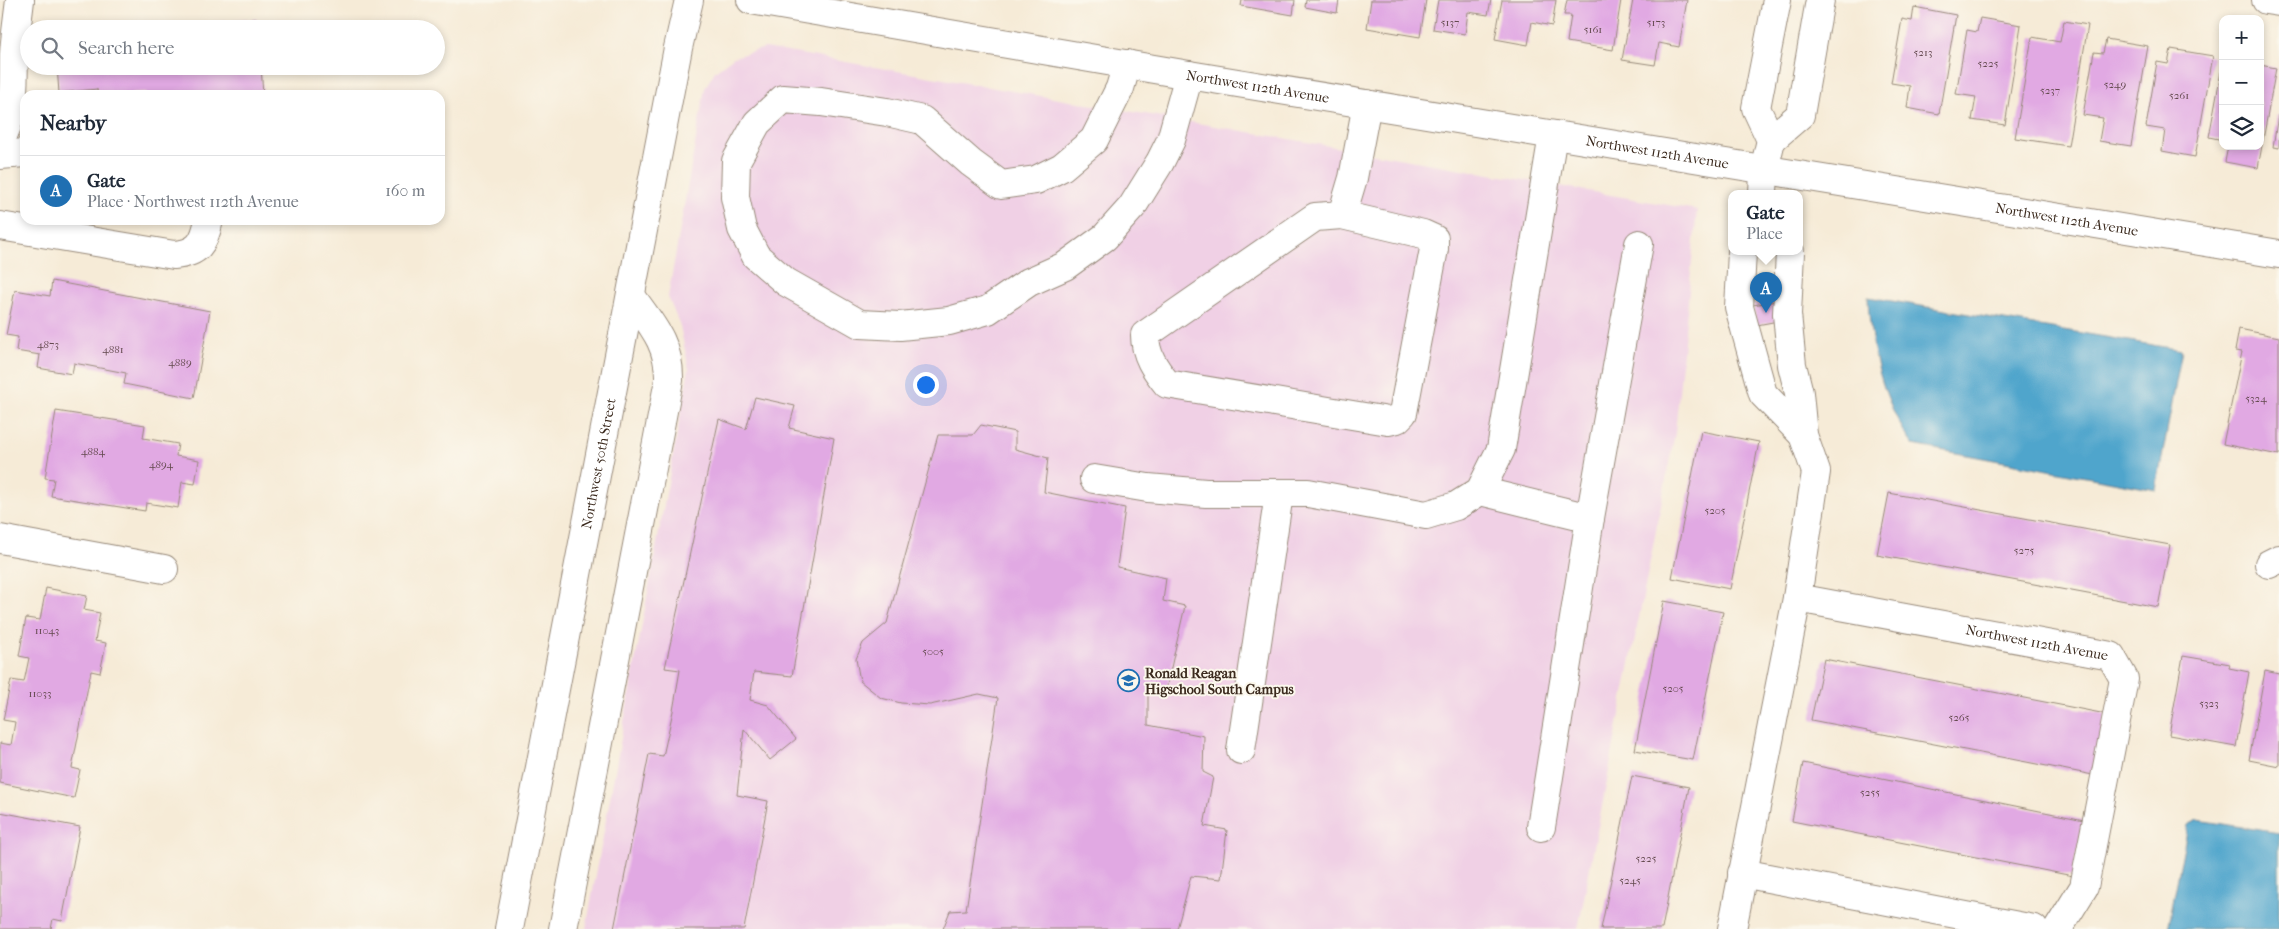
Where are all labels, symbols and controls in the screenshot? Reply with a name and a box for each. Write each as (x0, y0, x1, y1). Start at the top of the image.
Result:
map controls (2219, 15, 2264, 150)
button: + (2219, 15, 2264, 60)
house number: 5137 (1441, 16, 1459, 29)
house number: 5173 (1647, 16, 1665, 29)
search box (20, 20, 445, 75)
house number: 5161 (1584, 23, 1602, 36)
icon: search (38, 34, 66, 62)
text: Search here (78, 37, 174, 59)
house number: 5213 (1914, 46, 1932, 59)
house number: 5225 (1978, 57, 1999, 70)
button: − (2219, 60, 2264, 105)
street label: Northwest 112th Avenue (1185, 66, 1331, 106)
house number: 5249 (2104, 78, 2127, 91)
house number: 5237 (2040, 84, 2060, 97)
house number: 5261 (2169, 89, 2189, 102)
button: layers (2219, 105, 2264, 150)
text: Nearby (40, 111, 106, 135)
street label: Northwest 112th Avenue (1585, 132, 1730, 172)
text: Gate (87, 170, 125, 192)
text: A (51, 181, 61, 200)
text: 160 m (385, 181, 425, 200)
popup (1728, 190, 1803, 255)
text: Place · Northwest 112th Avenue (87, 192, 299, 211)
street label: Northwest 112th Avenue (1994, 199, 2140, 239)
text: Gate (1746, 202, 1785, 224)
text: Place (1746, 224, 1783, 243)
pin: A (1750, 272, 1782, 313)
house number: 4873 (37, 338, 59, 351)
house number: 4881 (102, 343, 124, 356)
house number: 4889 (168, 356, 192, 369)
your location (913, 372, 939, 398)
house number: 5324 (2245, 392, 2267, 405)
street label: Northwest 50th Street (577, 397, 619, 530)
house number: 4884 (81, 445, 105, 458)
house number: 4894 (149, 458, 174, 471)
house number: 5205 (1704, 504, 1726, 517)
house number: 5275 (2014, 544, 2034, 557)
street label: Northwest 112th Avenue (1964, 621, 2110, 664)
house number: 11043 (35, 624, 59, 637)
house number: 5005 (922, 645, 944, 658)
place label: Ronald Reagan Higschool South Campus (1145, 665, 1295, 698)
school or university icon: Ronald Reagan Higschool South Campus (1117, 669, 1141, 693)
house number: 5205 (1662, 682, 1684, 695)
house number: 11033 (29, 687, 51, 700)
house number: 5323 (2199, 697, 2219, 710)
house number: 5265 (1948, 711, 1970, 724)
house number: 5255 (1860, 786, 1880, 799)
house number: 5225 (1636, 852, 1657, 865)
house number: 5245 (1619, 874, 1641, 887)

